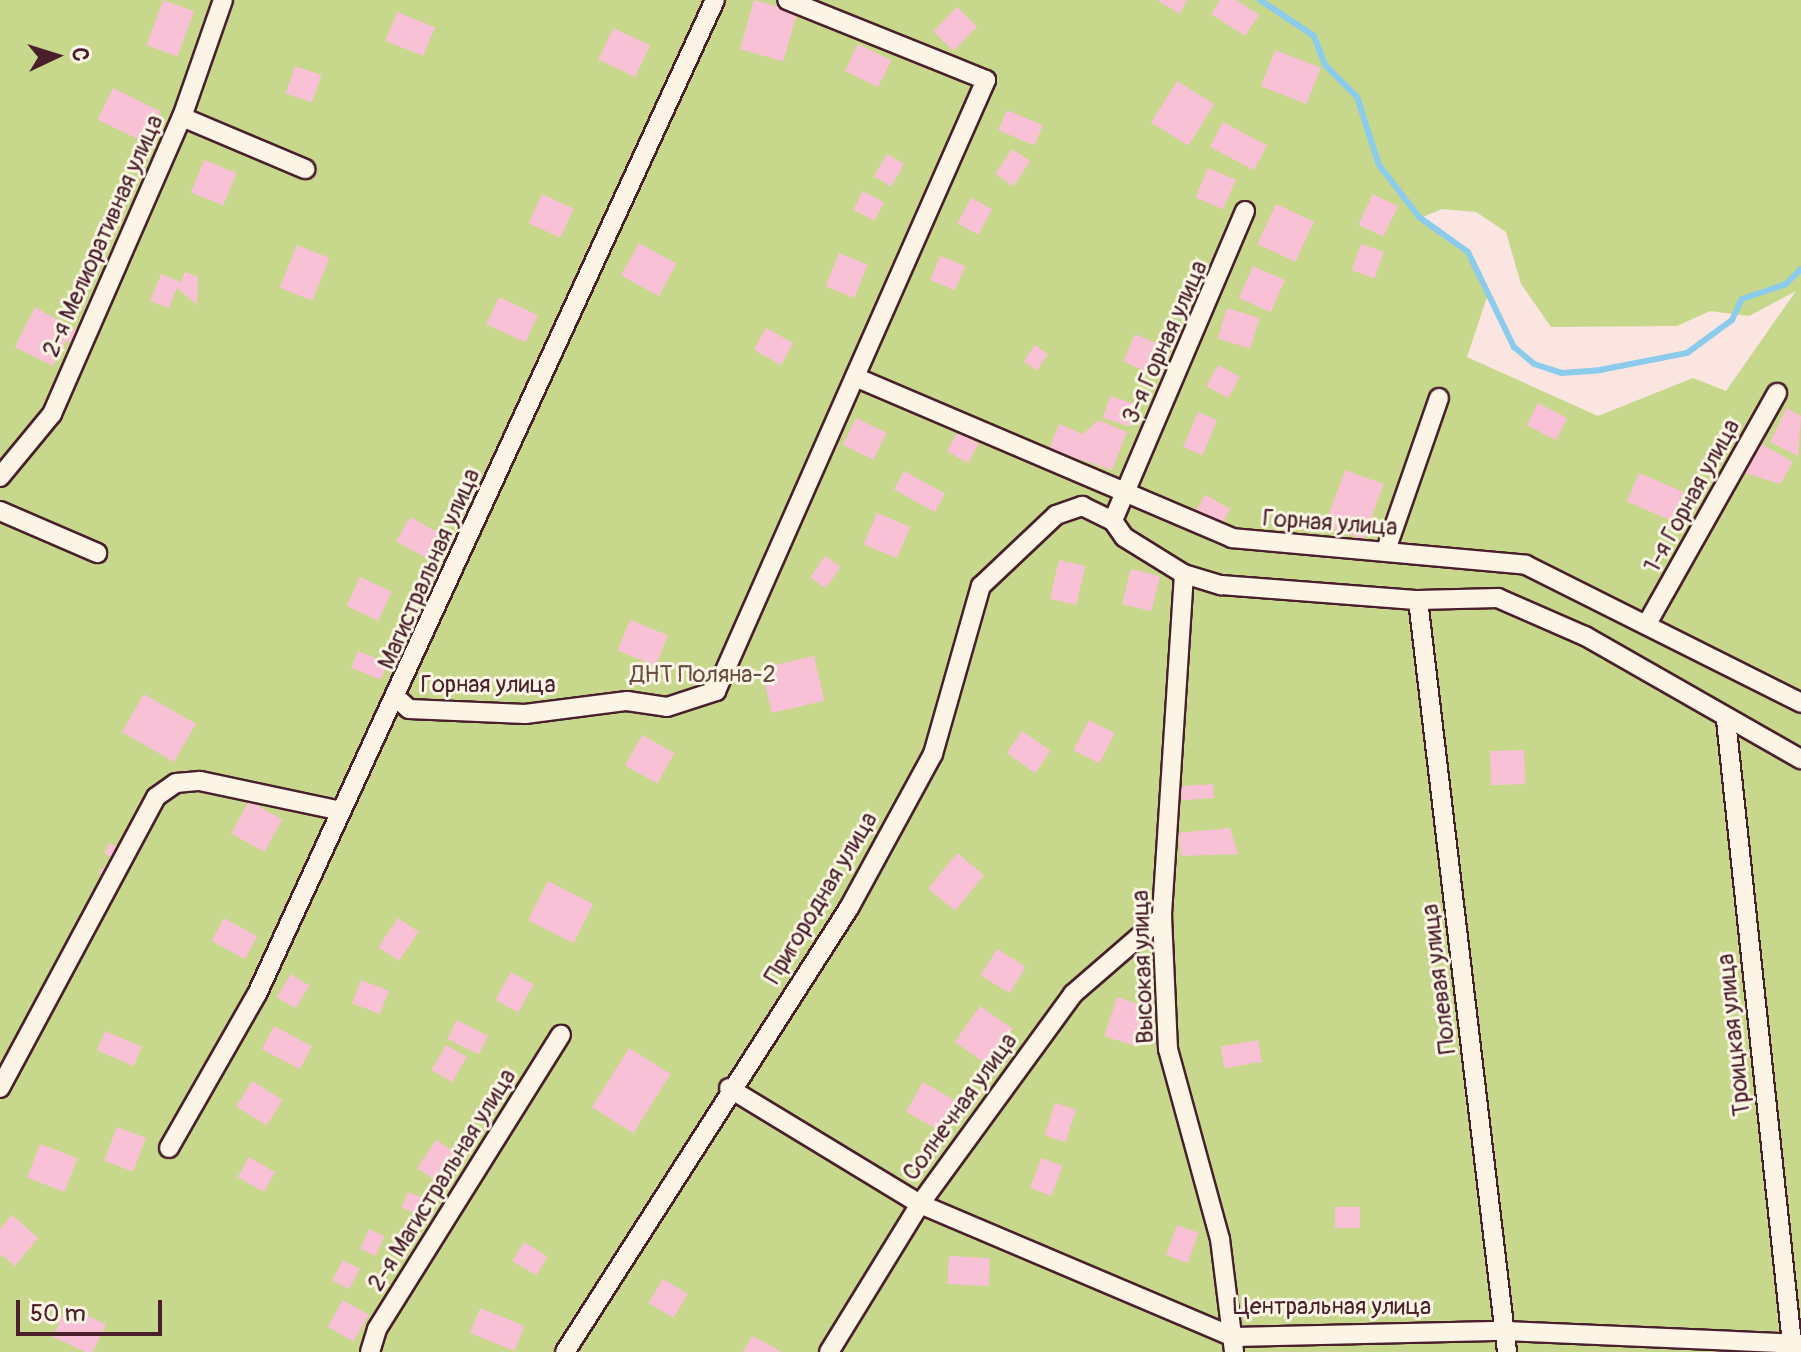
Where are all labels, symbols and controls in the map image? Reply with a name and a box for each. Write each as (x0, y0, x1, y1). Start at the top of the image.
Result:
north arrow (16, 16, 96, 96)
text: С (66, 47, 94, 62)
street label: 2-я Мелиоративная улица (37, 111, 169, 361)
street label: 3-я Горная улица (1116, 256, 1214, 428)
street label: 1-я Горная улица (1638, 414, 1746, 578)
street label: Магистральная улица (372, 464, 486, 674)
street label: Горная улица (1262, 504, 1398, 542)
park label: ДНТ Поляна-2 (630, 661, 776, 689)
street label: Горная улица (420, 671, 556, 699)
street label: Пригородная улица (758, 807, 884, 989)
street label: Высокая улица (1126, 890, 1160, 1044)
street label: Полевая улица (1416, 902, 1462, 1056)
street label: Троицкая улица (1711, 952, 1757, 1118)
street label: Солнечная улица (897, 1027, 1023, 1187)
street label: 2-я Магистральная улица (362, 1064, 522, 1296)
scale bar (20, 1284, 166, 1334)
street label: Центральная улица (1233, 1293, 1431, 1321)
text: 50 m (30, 1299, 86, 1328)

